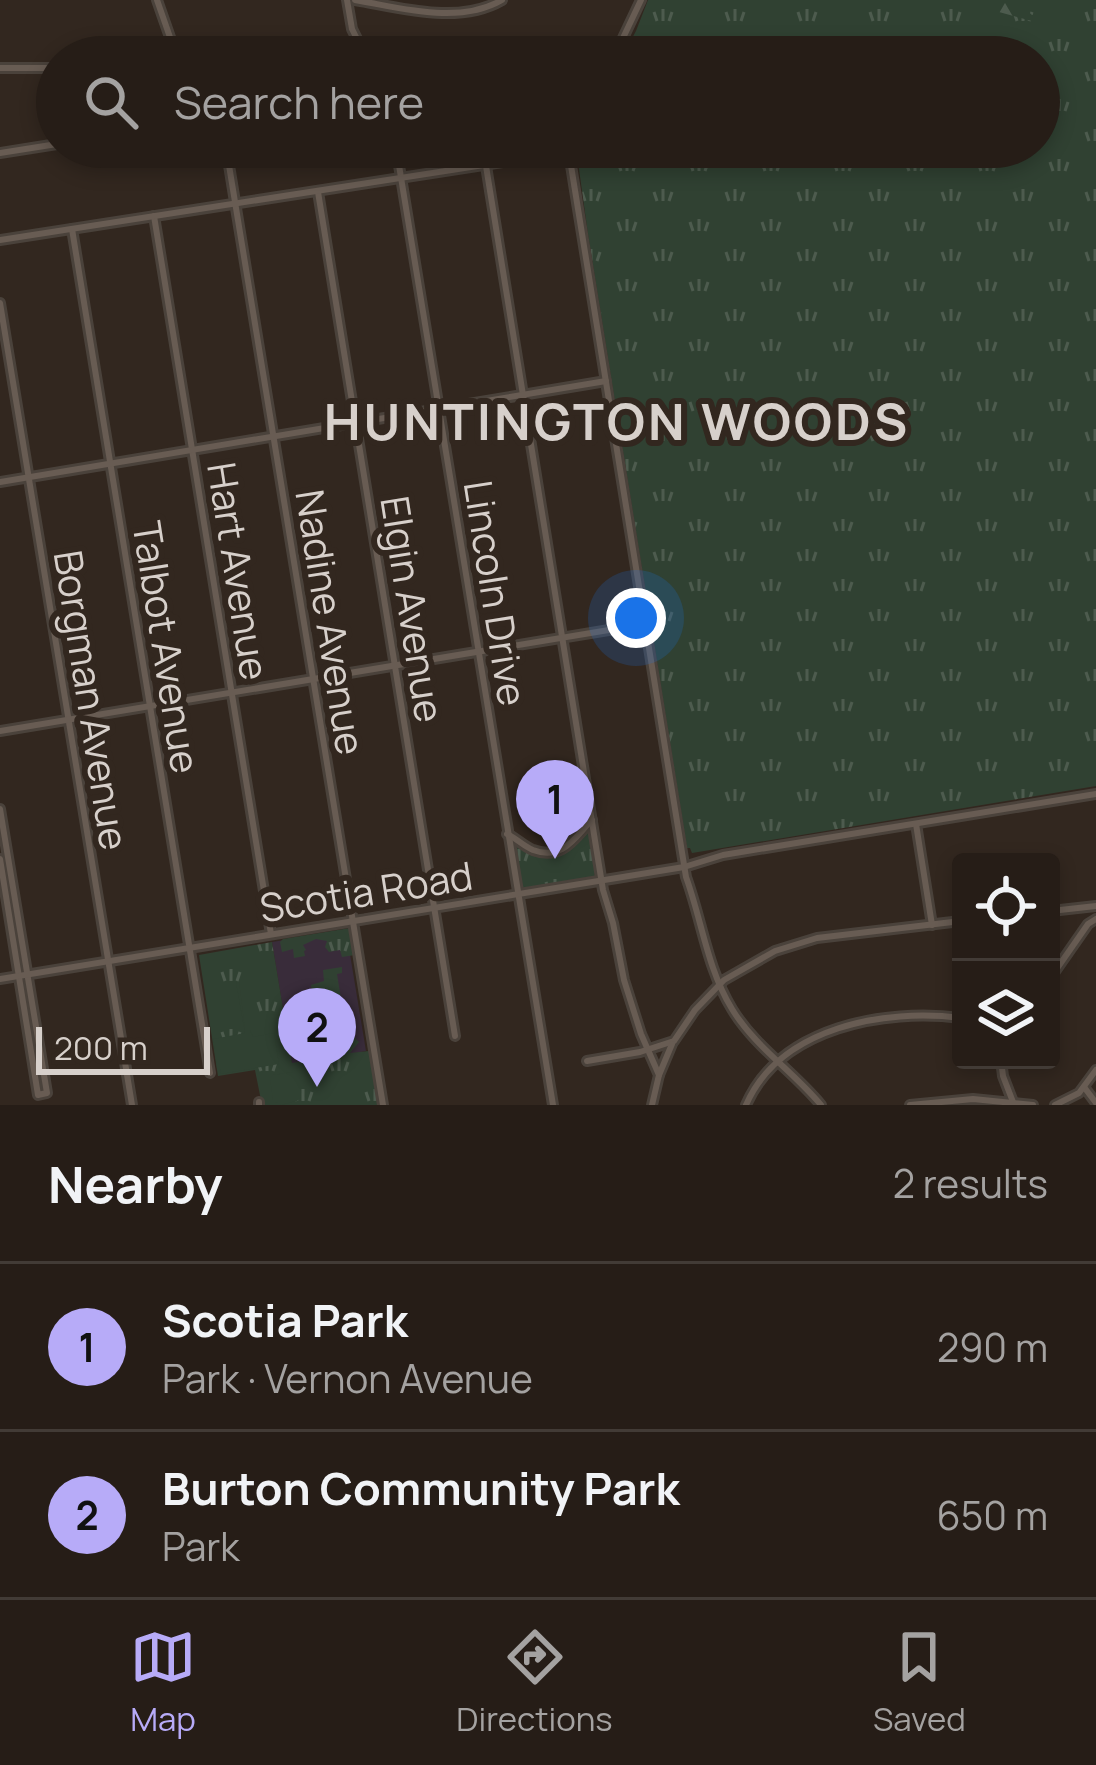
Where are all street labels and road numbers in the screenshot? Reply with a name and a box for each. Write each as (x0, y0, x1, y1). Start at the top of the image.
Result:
street label: Hart Avenue (195, 458, 283, 684)
street label: Lincoln Drive (452, 476, 540, 710)
street label: Nadine Avenue (283, 486, 379, 758)
street label: Elgin Avenue (368, 492, 458, 726)
street label: Talbot Avenue (120, 517, 214, 777)
street label: Borgman Avenue (42, 546, 142, 854)
street label: Scotia Road (256, 848, 476, 934)

